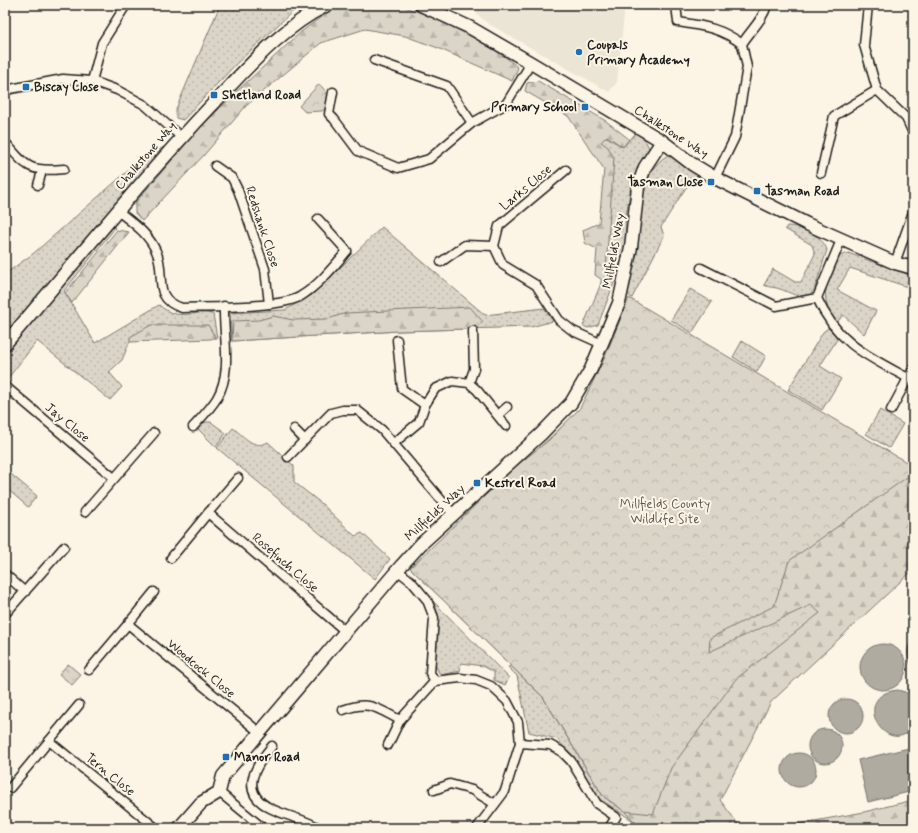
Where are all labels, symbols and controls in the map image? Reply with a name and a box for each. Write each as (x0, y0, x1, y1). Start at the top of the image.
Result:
place label: Coupals Primary Academy (587, 37, 690, 69)
marker: Coupals Primary Academy (574, 47, 584, 57)
place label: Biscay Close (34, 79, 99, 96)
marker: Biscay Close (21, 82, 31, 92)
place label: Shetland Road (222, 87, 302, 104)
marker: Shetland Road (209, 90, 219, 100)
place label: Primary School (491, 99, 577, 116)
marker: Primary School (580, 102, 590, 112)
street label: Chalkstone Way (631, 102, 711, 162)
street label: Chalkstone Way (112, 118, 180, 194)
street label: Larks Close (497, 161, 556, 215)
place label: Tasman Close (627, 174, 703, 191)
marker: Tasman Close (706, 177, 716, 187)
place label: Tasman Road (765, 183, 840, 200)
street label: Redshank Close (241, 184, 283, 270)
marker: Tasman Road (752, 186, 762, 196)
street label: Millfields Way (599, 212, 629, 290)
street label: Jay Close (41, 399, 93, 447)
place label: Kestrel Road (485, 475, 556, 492)
marker: Kestrel Road (472, 478, 482, 488)
street label: Millfields Way (401, 480, 469, 545)
park label: Millfields County Wildlife Site (620, 496, 710, 528)
street label: Rosefinch Close (248, 529, 322, 597)
street label: Woodcock Close (164, 636, 239, 702)
place label: Manor Road (234, 749, 300, 766)
street label: Tern Close (82, 750, 138, 800)
marker: Manor Road (221, 752, 231, 762)

